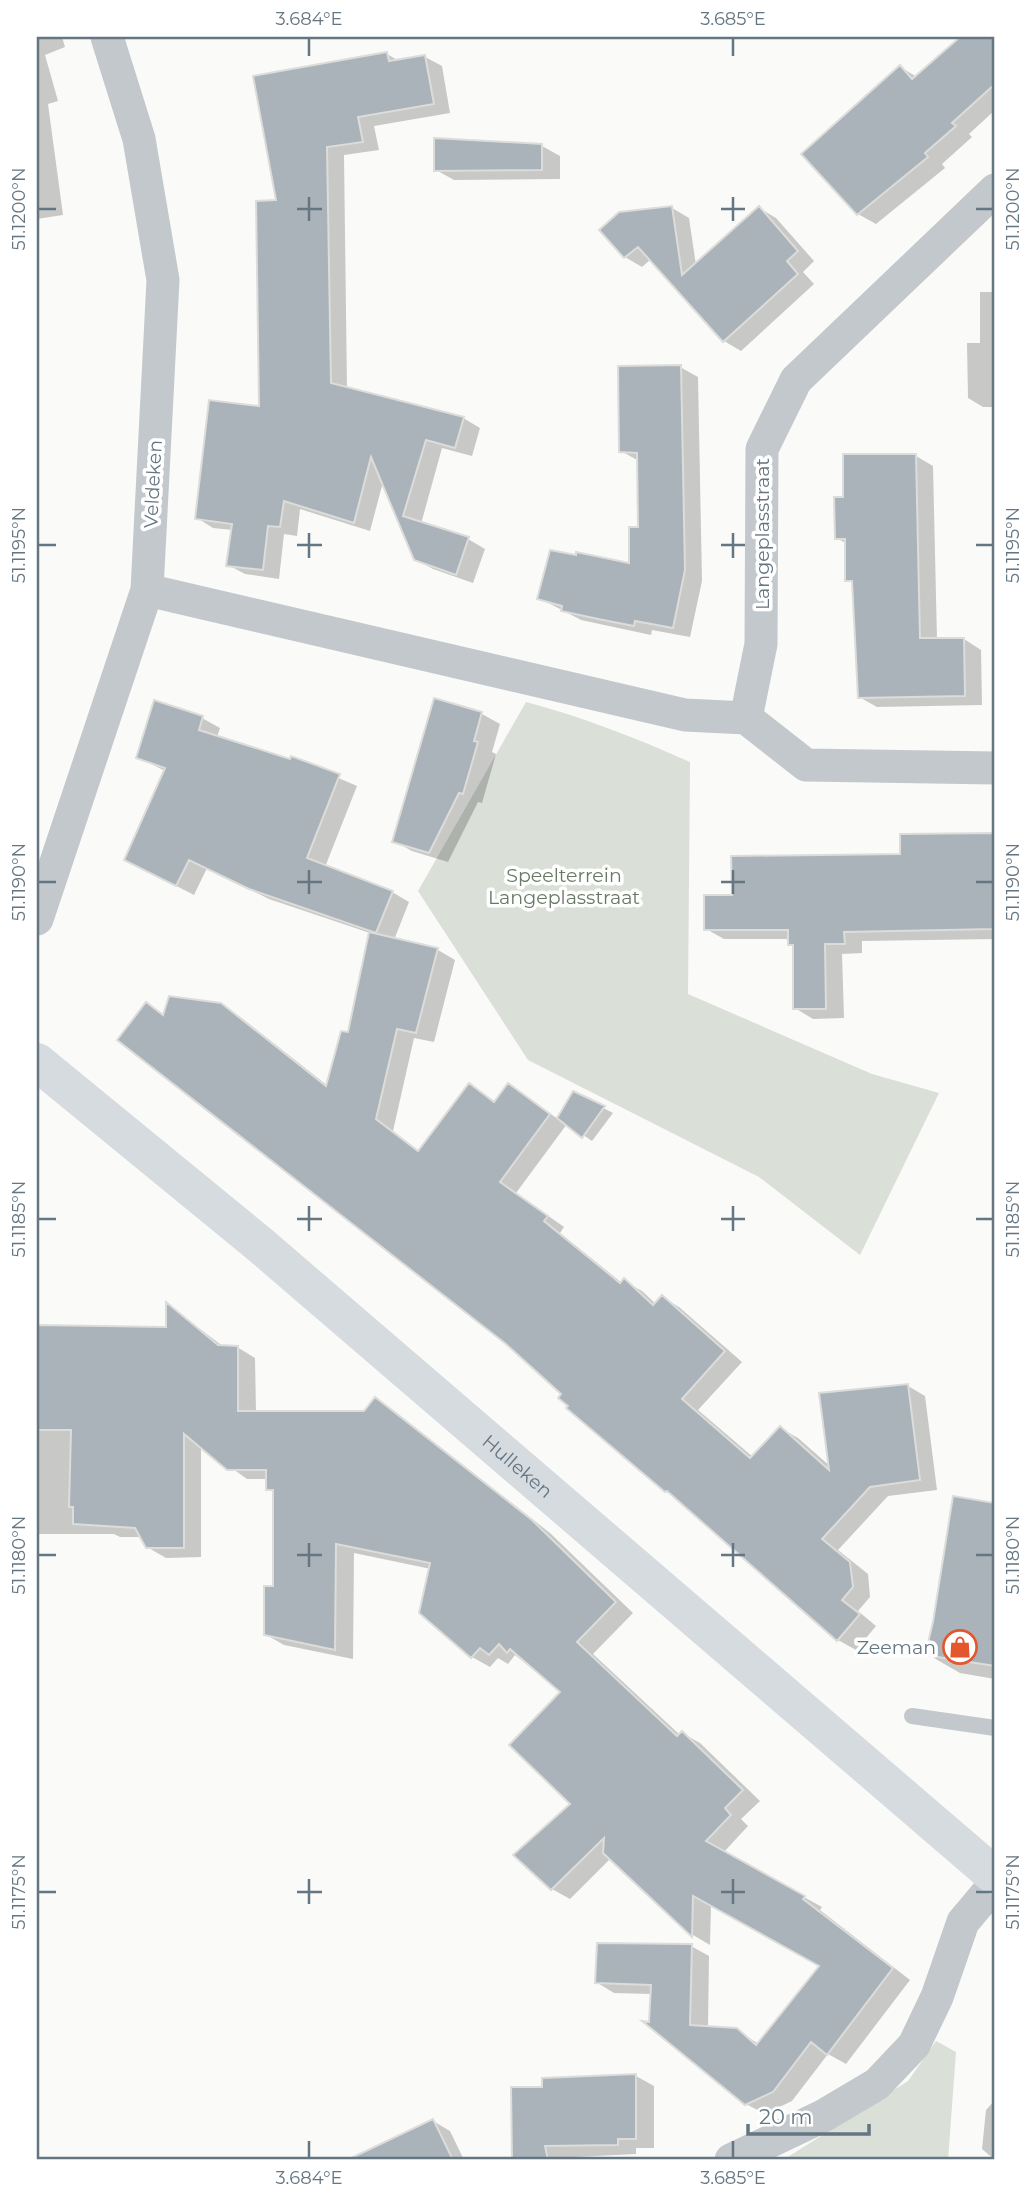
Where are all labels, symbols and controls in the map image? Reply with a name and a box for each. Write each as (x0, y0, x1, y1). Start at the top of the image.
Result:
text: 3.684°E (275, 8, 343, 30)
text: 3.685°E (700, 8, 766, 30)
text: 51.1200°N (8, 167, 30, 251)
text: 51.1200°N (1002, 167, 1024, 251)
street label: Veldeken (139, 439, 167, 529)
street label: Langeplasstraat (751, 458, 774, 610)
text: 51.1195°N (8, 507, 30, 583)
text: 51.1195°N (1002, 507, 1024, 583)
text: 51.1190°N (8, 843, 30, 921)
text: 51.1190°N (1002, 843, 1024, 921)
park label: Speelterrein Langeplasstraat (488, 864, 640, 909)
text: 51.1185°N (8, 1181, 30, 1257)
text: 51.1185°N (1002, 1181, 1024, 1257)
street label: Hulleken (478, 1430, 558, 1503)
text: 51.1180°N (8, 1516, 30, 1594)
text: 51.1180°N (1002, 1516, 1024, 1594)
shop icon: Zeeman (941, 1628, 979, 1666)
place label: Zeeman (857, 1636, 936, 1659)
text: 51.1175°N (8, 1854, 30, 1930)
text: 51.1175°N (1002, 1854, 1024, 1930)
scale bar (748, 2092, 869, 2136)
text: 20 m (759, 2104, 813, 2129)
text: 3.684°E (275, 2167, 343, 2189)
text: 3.685°E (700, 2167, 766, 2189)

